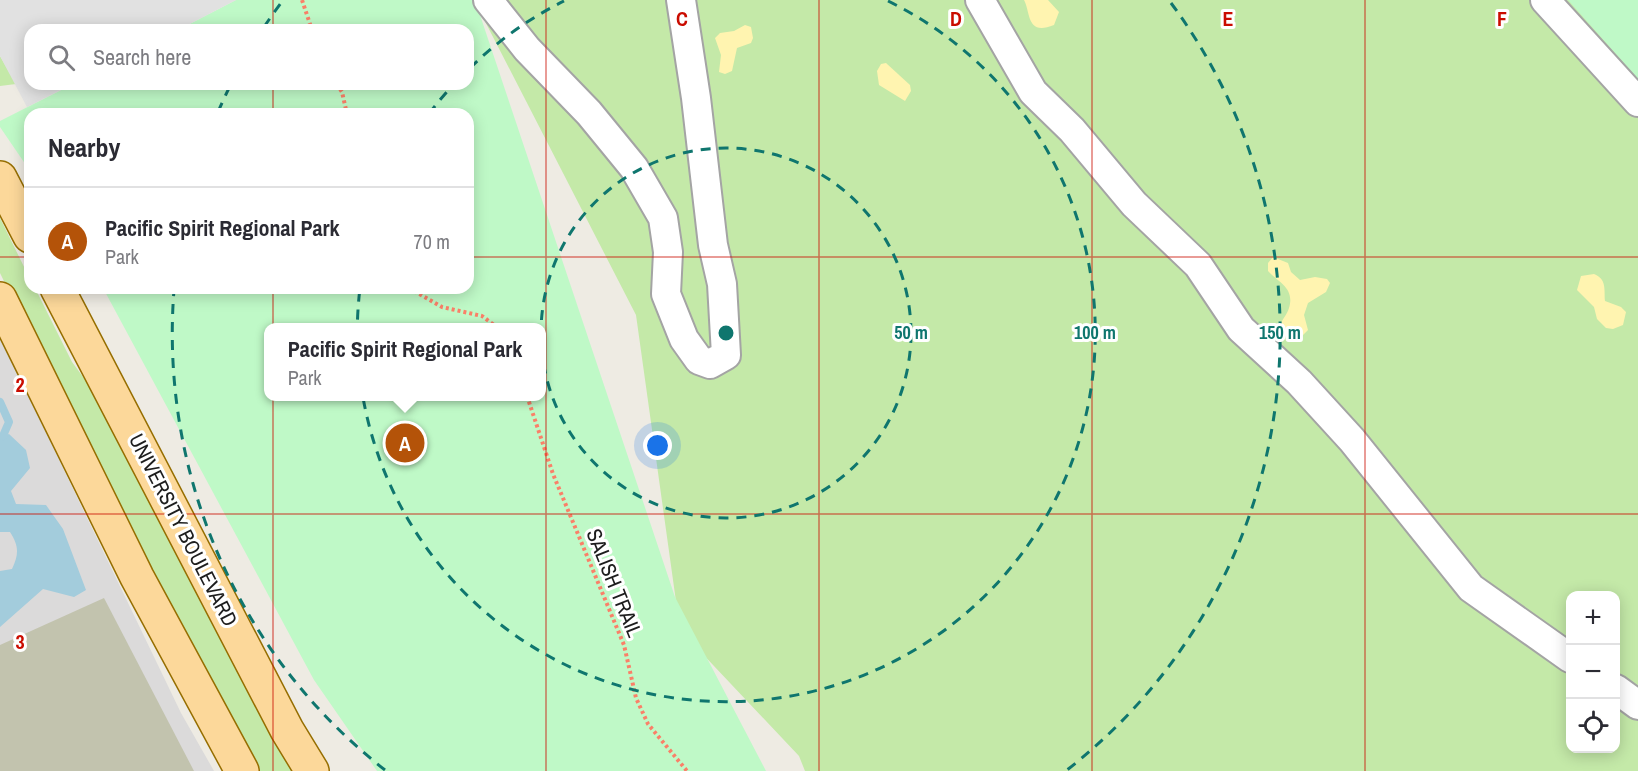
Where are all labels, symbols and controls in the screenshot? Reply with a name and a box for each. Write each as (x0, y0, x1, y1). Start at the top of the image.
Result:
text: C (676, 5, 688, 32)
text: D (950, 5, 962, 32)
text: E (1223, 5, 1234, 32)
text: F (1497, 5, 1507, 32)
search box (24, 24, 474, 90)
icon: search (45, 41, 78, 74)
text: Search here (93, 42, 191, 72)
text: Nearby (48, 130, 120, 165)
text: Pacific Spirit Regional Park (105, 213, 340, 243)
text: A (62, 228, 73, 255)
text: 70 m (414, 228, 450, 255)
text: Park (105, 243, 139, 270)
text: 50 m (894, 320, 928, 345)
text: 100 m (1074, 320, 1116, 345)
text: 150 m (1259, 320, 1301, 345)
popup (264, 323, 546, 401)
centre of rings (716, 323, 736, 343)
text: Pacific Spirit Regional Park (288, 334, 522, 364)
text: Park (288, 364, 321, 391)
text: 2 (15, 371, 25, 398)
pin: A (386, 420, 424, 466)
street label: UNIVERSITY BOULEVARD (122, 428, 245, 631)
your location (643, 431, 672, 460)
street label: SALISH TRAIL (580, 524, 650, 642)
map controls (1566, 591, 1620, 753)
button: + (1566, 591, 1620, 645)
text: 3 (15, 628, 25, 655)
button: − (1566, 645, 1620, 699)
button: locate (1566, 699, 1620, 753)

